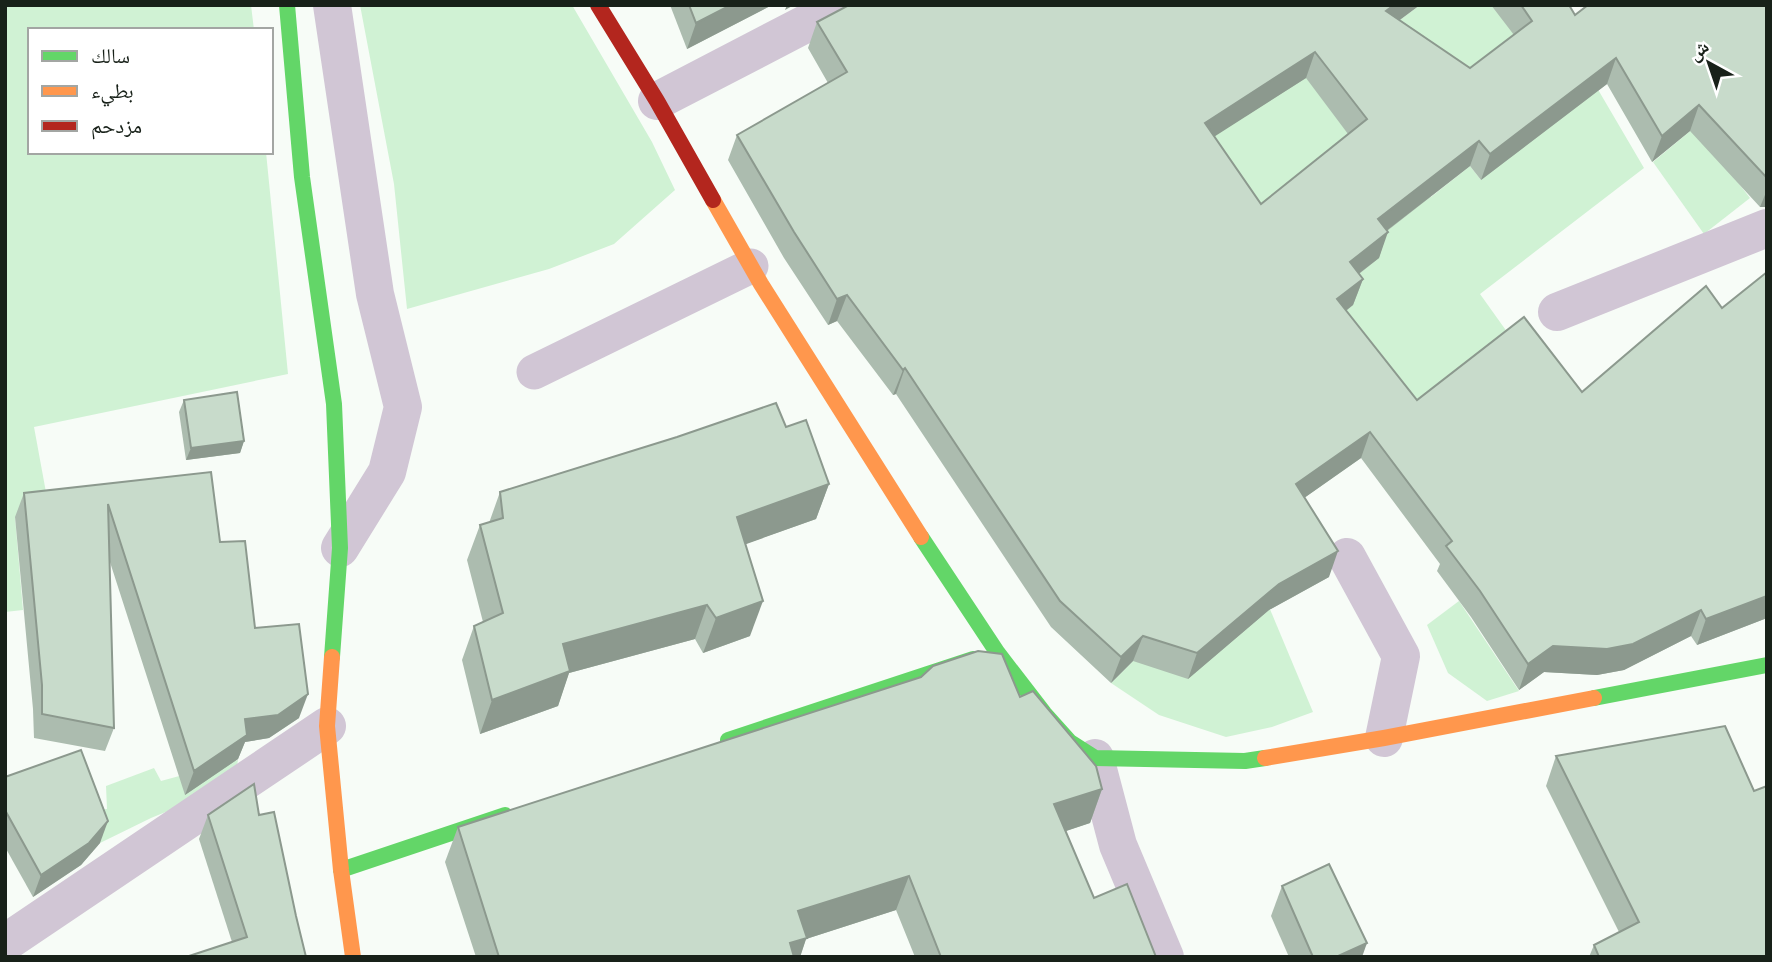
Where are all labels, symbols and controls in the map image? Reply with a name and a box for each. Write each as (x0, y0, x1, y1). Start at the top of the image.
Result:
legend (28, 28, 273, 154)
north arrow (1674, 28, 1744, 98)
text: ش (1682, 34, 1714, 66)
text: سالك (91, 41, 130, 69)
text: بطيء (91, 76, 134, 107)
text: مزدحم (91, 111, 142, 140)

